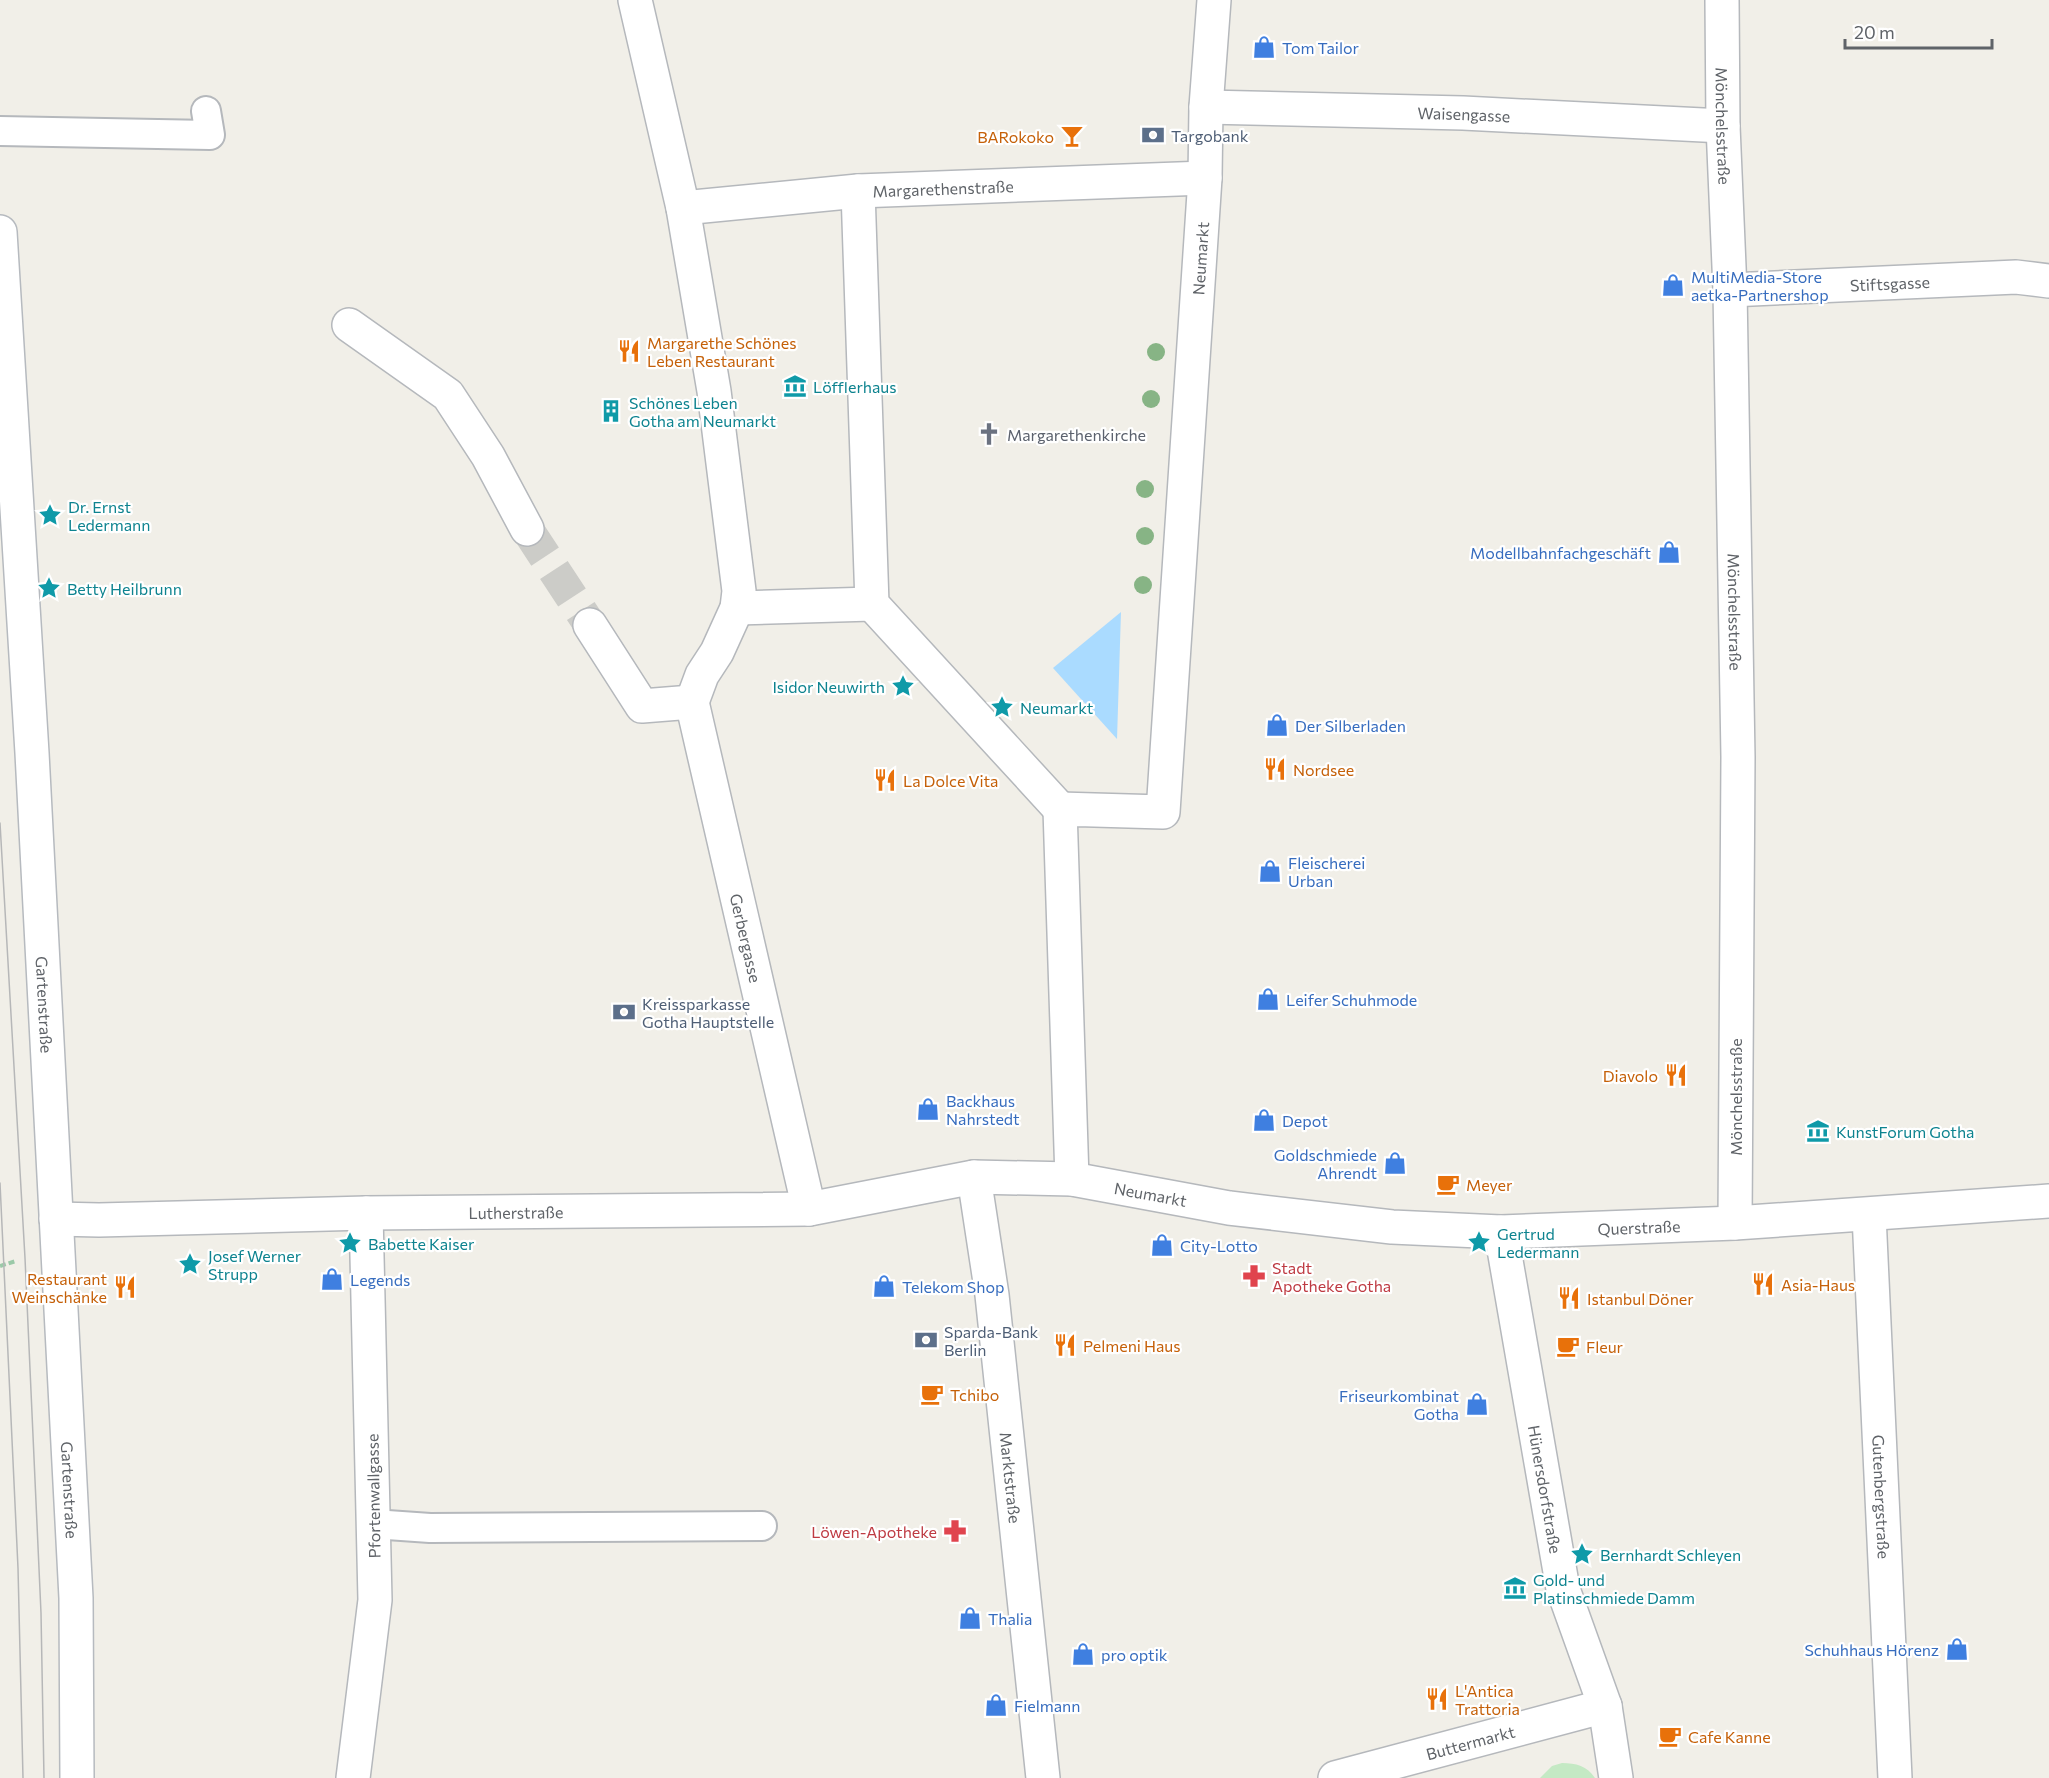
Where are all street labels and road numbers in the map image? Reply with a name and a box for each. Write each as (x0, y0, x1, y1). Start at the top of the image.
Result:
street label: Mönchelsstraße (1713, 67, 1735, 185)
street label: Waisengasse (1417, 102, 1511, 125)
street label: Margarethenstraße (872, 176, 1014, 200)
street label: Neumarkt (1188, 221, 1212, 296)
street label: Stiftsgasse (1849, 271, 1930, 294)
street label: Mönchelsstraße (1725, 553, 1746, 671)
street label: Gerbergasse (727, 892, 765, 984)
street label: Gartenstraße (33, 956, 57, 1054)
street label: Mönchelsstraße (1726, 1038, 1745, 1156)
street label: Neumarkt (1113, 1177, 1189, 1210)
street label: Lutherstraße (468, 1202, 563, 1222)
street label: Querstraße (1597, 1216, 1681, 1238)
street label: Hünersdorfstraße (1525, 1424, 1566, 1555)
street label: Marktstraße (997, 1431, 1026, 1524)
street label: Pfortenwallgasse (362, 1433, 384, 1559)
street label: Gutenbergstraße (1870, 1434, 1894, 1559)
street label: Gartenstraße (58, 1441, 82, 1539)
street label: Buttermarkt (1424, 1721, 1517, 1763)

